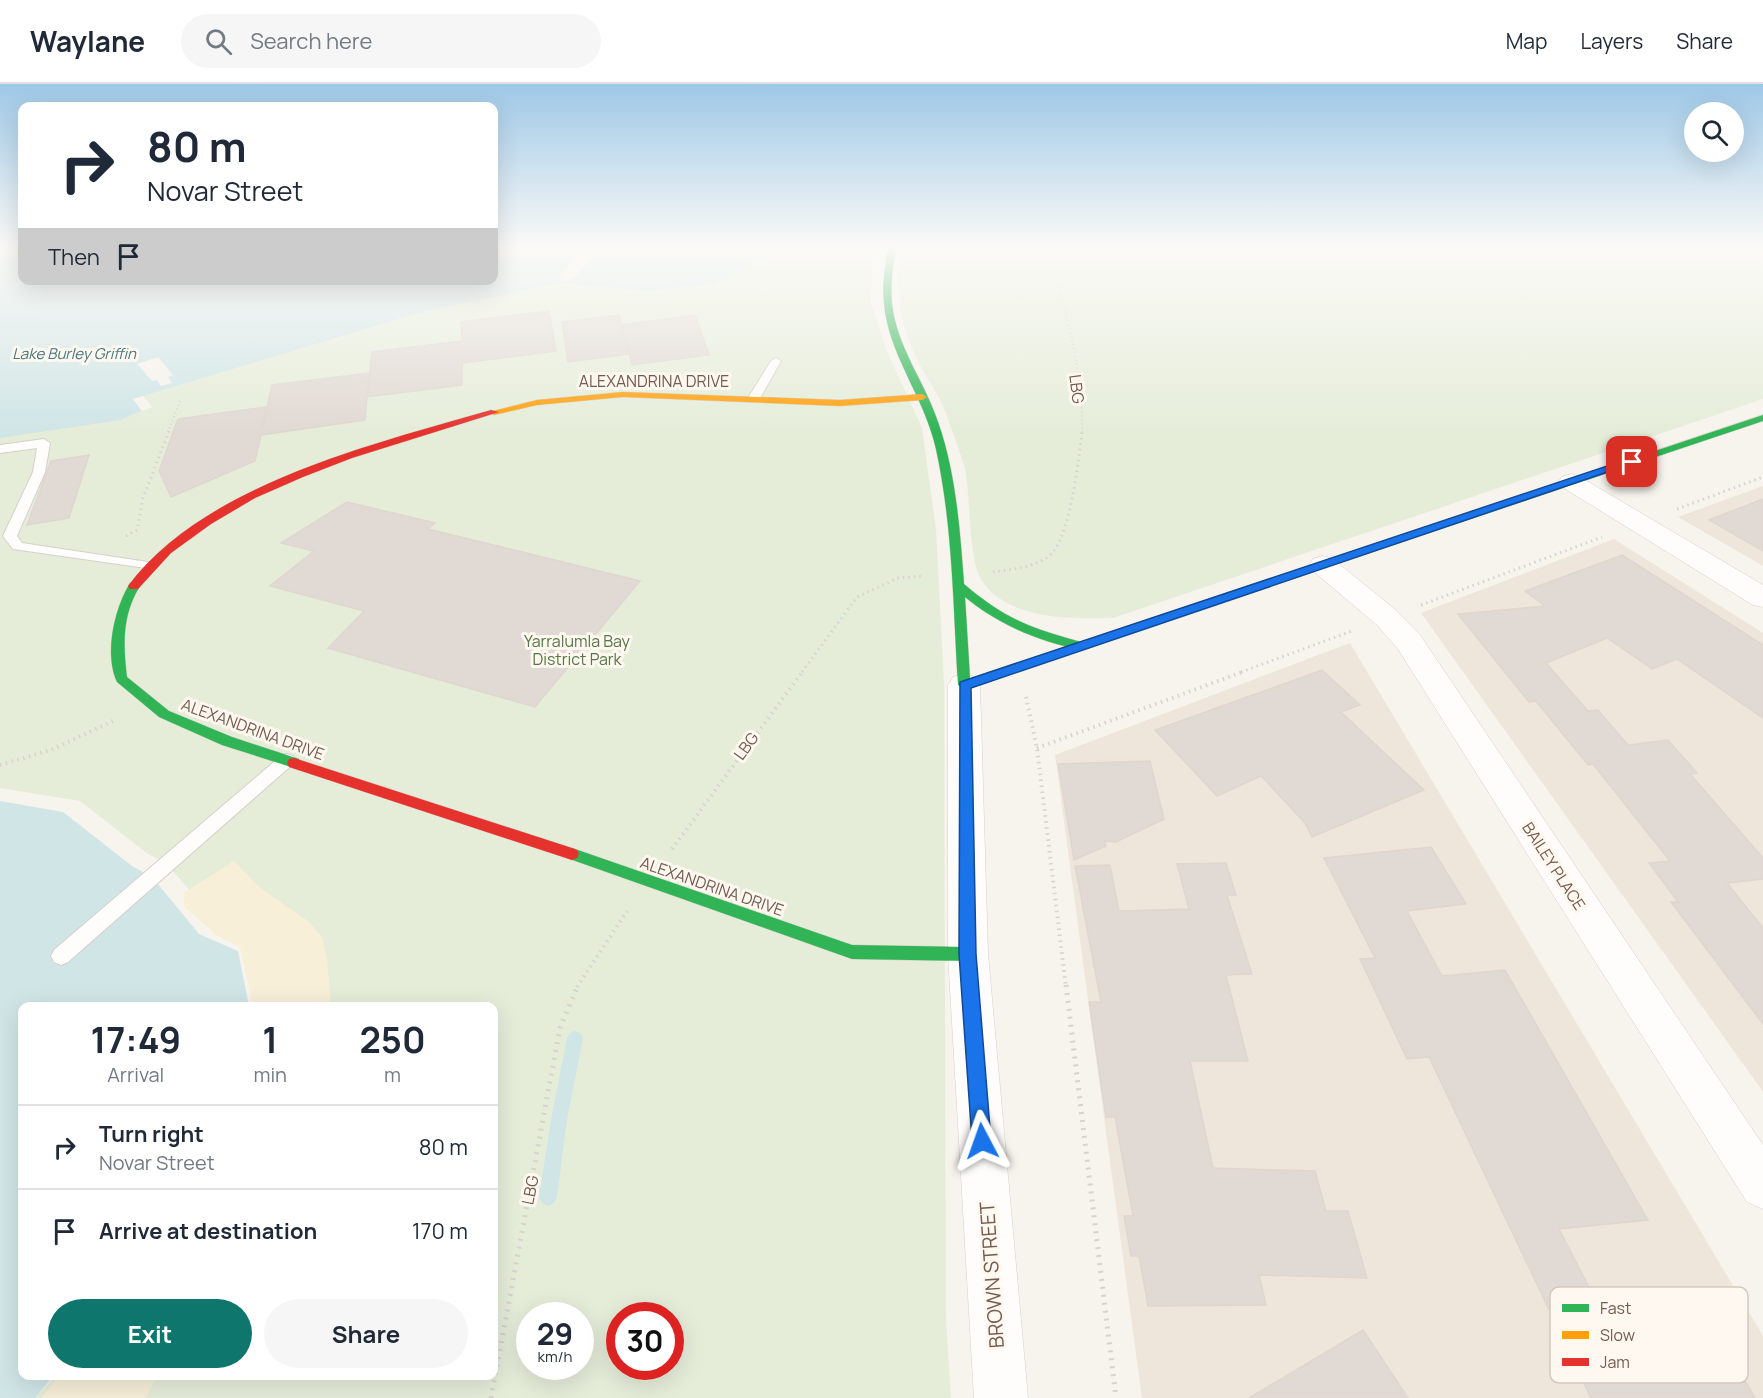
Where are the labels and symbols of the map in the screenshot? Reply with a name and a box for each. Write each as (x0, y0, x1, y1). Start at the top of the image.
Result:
water label: Lake Burley Griffin (12, 343, 137, 364)
street label: ALEXANDRINA DRIVE (579, 370, 729, 392)
street label: LBG (1064, 373, 1090, 405)
pin (1606, 436, 1657, 487)
park label: Yarralumla Bay District Park (524, 630, 631, 670)
street label: ALEXANDRINA DRIVE (179, 693, 327, 765)
street label: LBG (728, 728, 764, 764)
street label: BAILEY PLACE (1517, 818, 1591, 914)
street label: ALEXANDRINA DRIVE (637, 851, 787, 921)
position arrow (950, 1109, 1014, 1173)
street label: LBG (516, 1174, 544, 1206)
street label: BROWN STREET (973, 1201, 1010, 1349)
legend (1550, 1287, 1748, 1383)
text: Fast (1600, 1297, 1631, 1319)
speed limit sign: 30 (606, 1302, 684, 1380)
text: Slow (1600, 1324, 1635, 1346)
text: Jam (1600, 1351, 1630, 1373)

